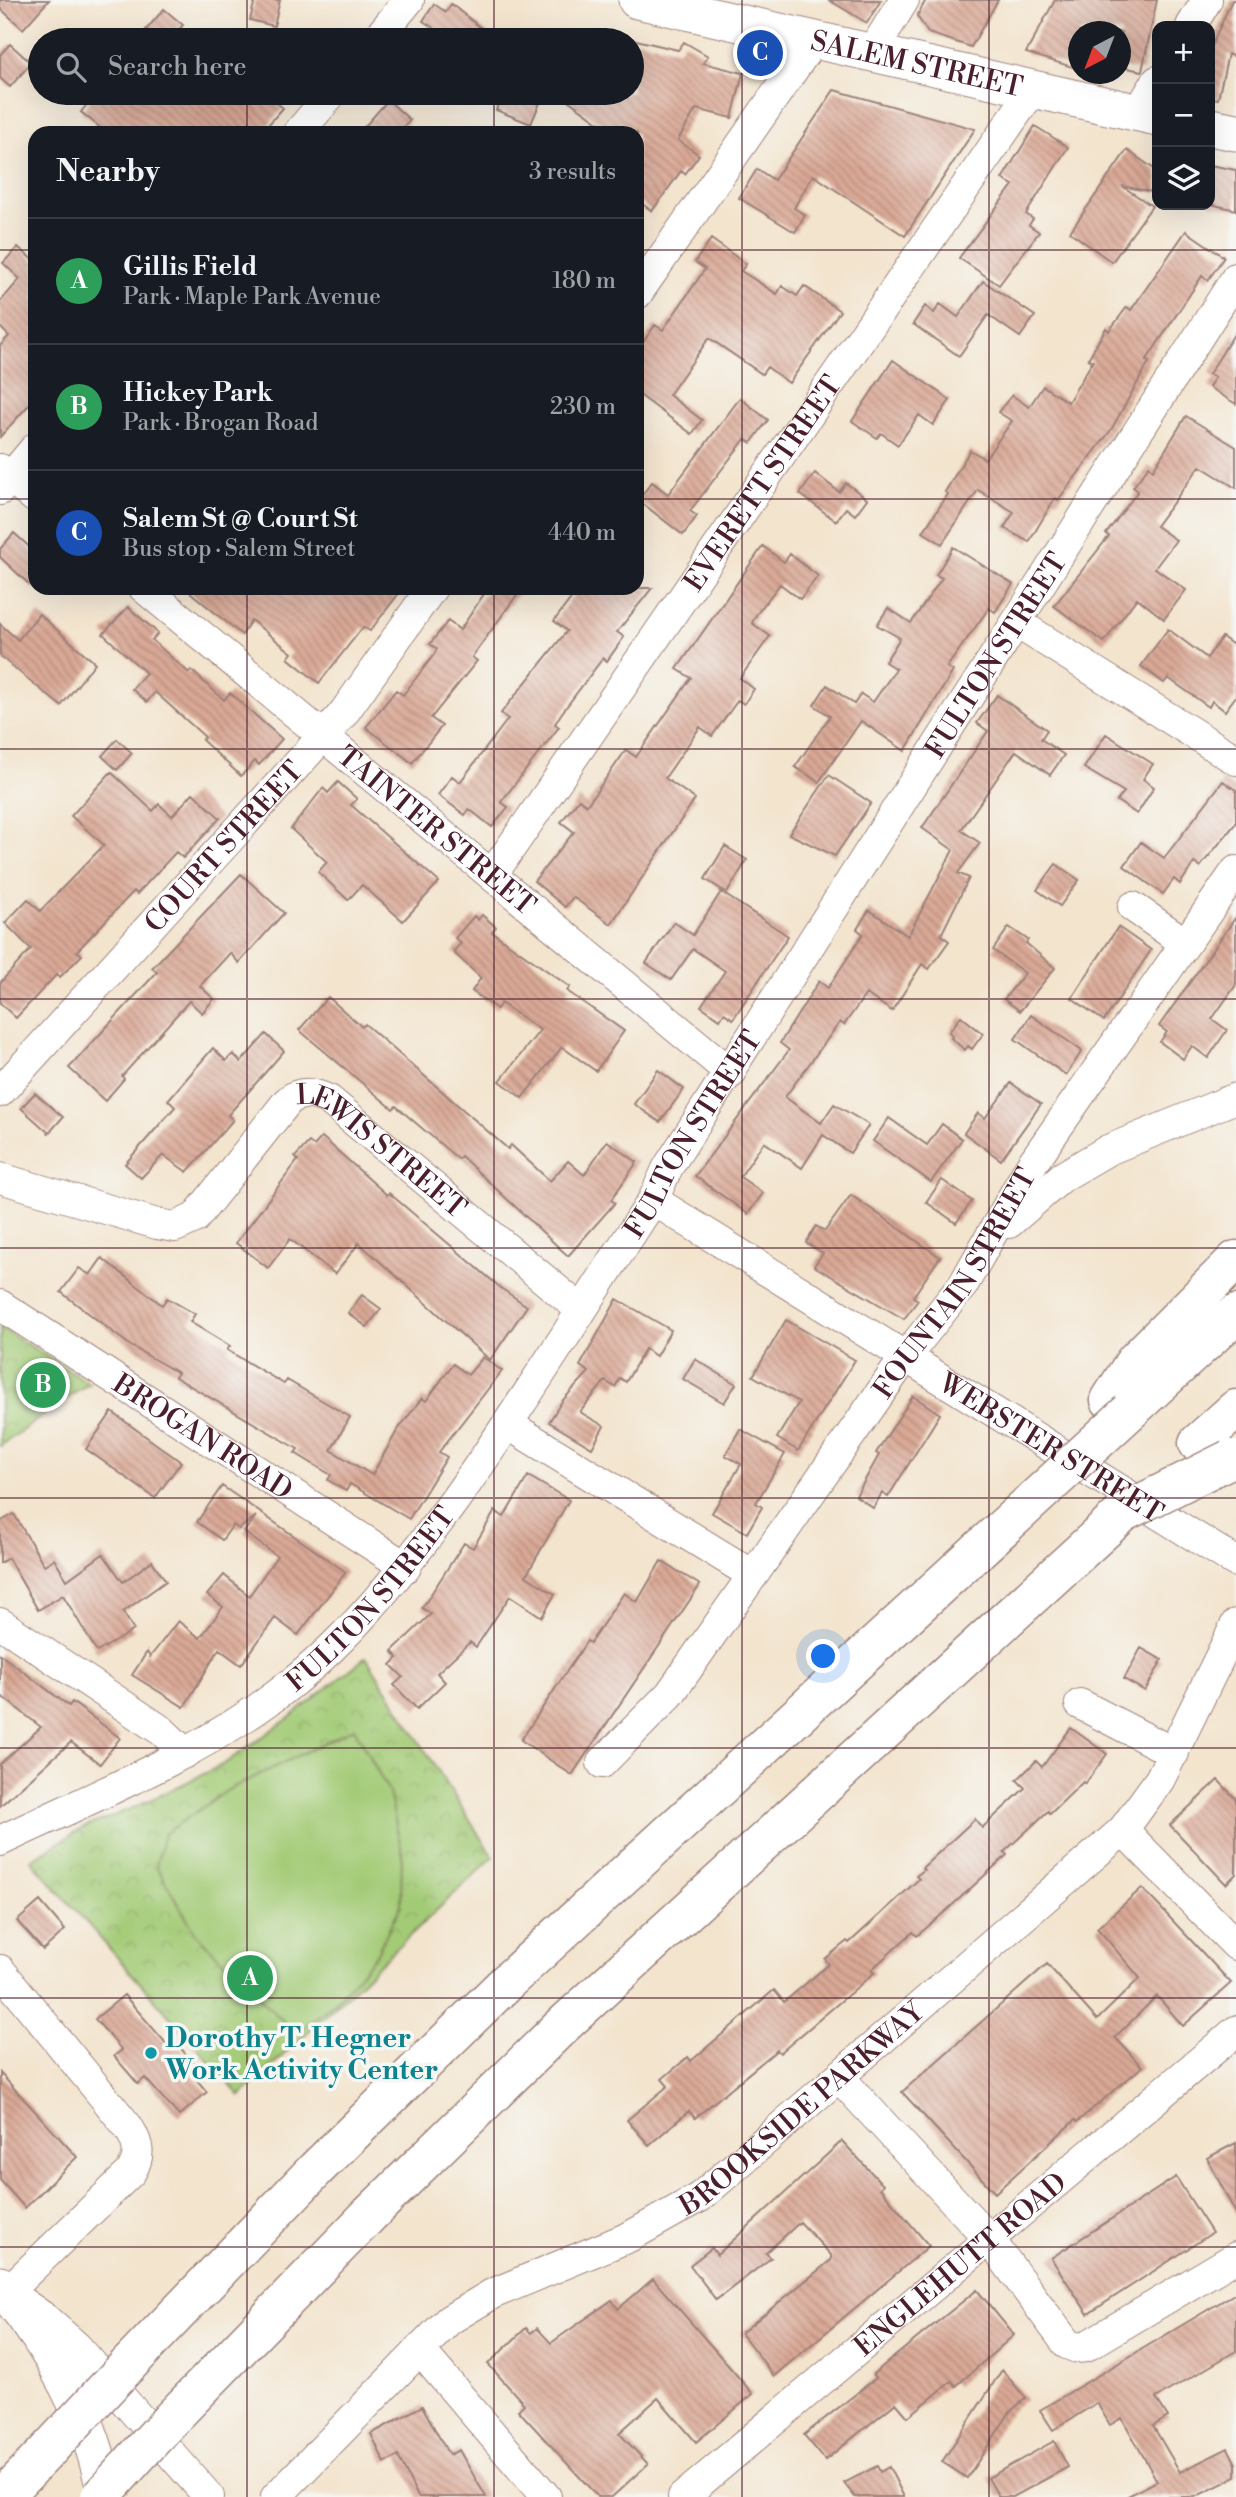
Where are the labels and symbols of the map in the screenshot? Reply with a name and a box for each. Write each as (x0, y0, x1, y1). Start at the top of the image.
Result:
north arrow (1068, 21, 1131, 84)
street label: SALEM STREET (807, 24, 1026, 105)
pin: C (737, 27, 783, 79)
street label: EVERETT STREET (677, 369, 850, 598)
street label: FULTON STREET (918, 546, 1075, 765)
street label: TAINTER STREET (330, 739, 542, 923)
street label: COURT STREET (137, 754, 311, 940)
street label: FULTON STREET (617, 1024, 770, 1245)
street label: LEWIS STREET (295, 1077, 473, 1226)
street label: FOUNTAIN STREET (866, 1162, 1044, 1406)
pin: B (20, 1359, 66, 1411)
street label: WEBSTER STREET (931, 1365, 1169, 1531)
street label: BROGAN ROAD (105, 1366, 299, 1508)
street label: FULTON STREET (279, 1500, 463, 1700)
your location (806, 1639, 840, 1673)
pin: A (227, 1952, 273, 2004)
street label: BROOKSIDE PARKWAY (673, 1994, 933, 2225)
place label: Dorothy T. Hegner Work Activity Center (164, 2021, 438, 2088)
marker: Dorothy T. Hegner Work Activity Center (143, 2045, 159, 2061)
street label: ENGLEHUTT ROAD (847, 2165, 1074, 2364)

